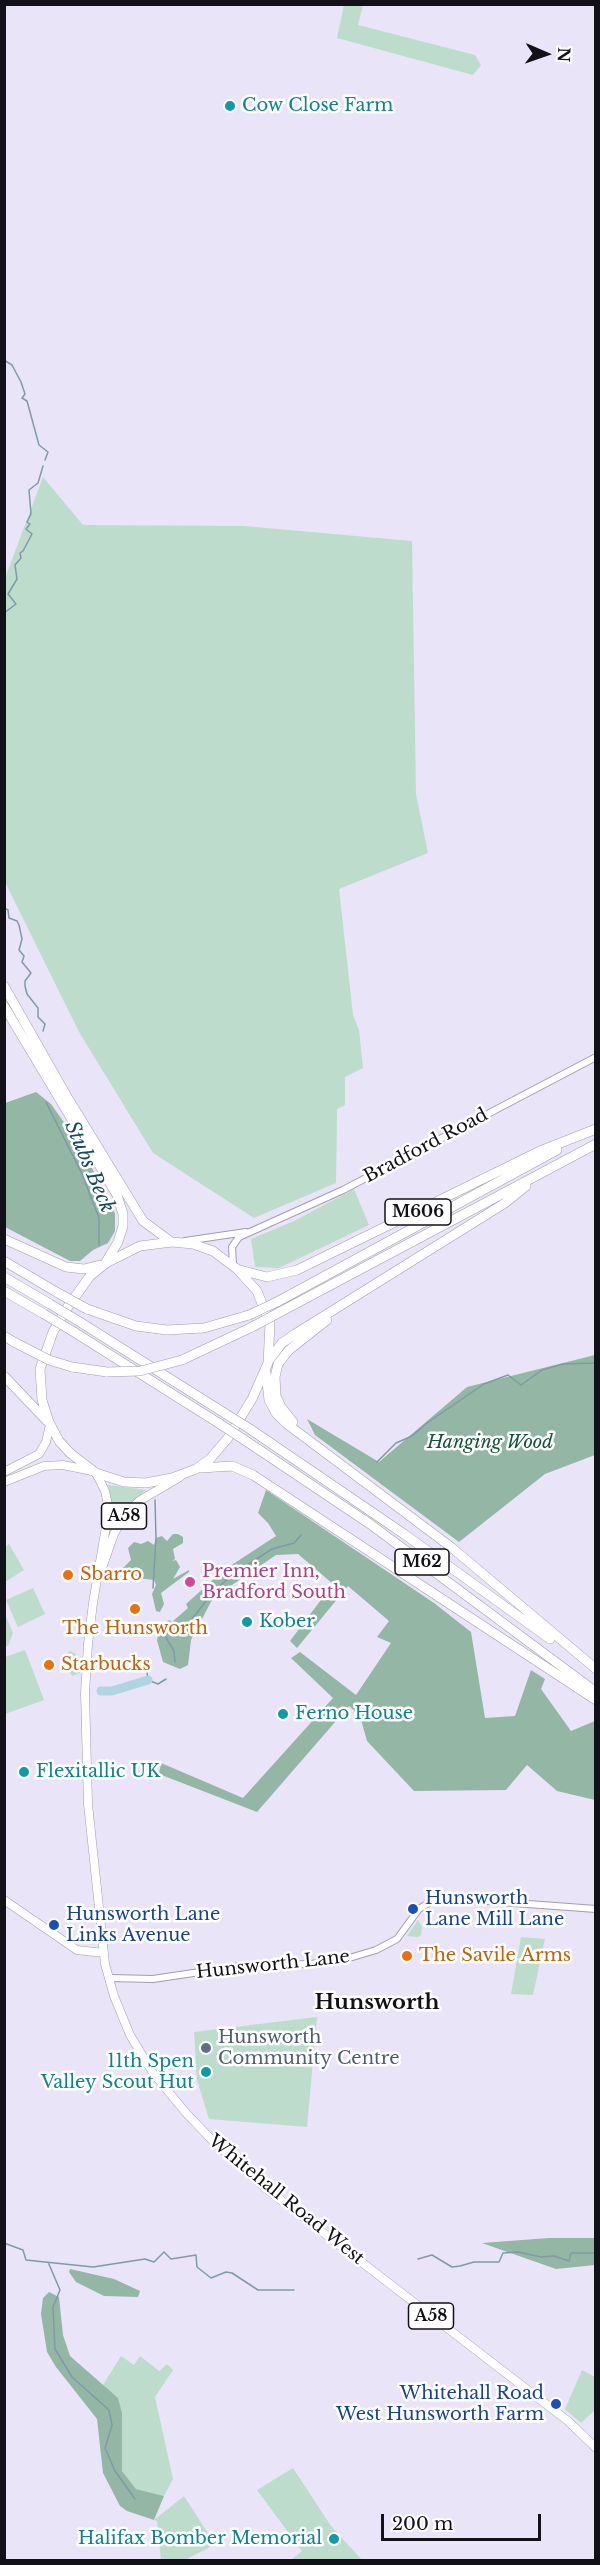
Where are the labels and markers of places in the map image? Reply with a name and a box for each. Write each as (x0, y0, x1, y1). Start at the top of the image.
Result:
place label: Cow Close Farm (242, 95, 393, 117)
marker: Cow Close Farm (223, 99, 237, 113)
place label: Premier Inn, Bradford South (202, 1561, 346, 1604)
place label: Sbarro (80, 1564, 142, 1586)
marker: Sbarro (61, 1568, 75, 1582)
marker: Premier Inn, Bradford South (183, 1575, 197, 1589)
marker: The Hunsworth (128, 1602, 142, 1616)
place label: Kober (259, 1611, 315, 1633)
marker: Kober (240, 1615, 254, 1629)
place label: The Hunsworth (62, 1618, 208, 1640)
place label: Starbucks (61, 1654, 151, 1676)
marker: Starbucks (42, 1658, 56, 1672)
place label: Ferno House (295, 1703, 413, 1725)
marker: Ferno House (276, 1707, 290, 1721)
place label: Flexitallic UK (36, 1761, 160, 1783)
marker: Flexitallic UK (17, 1765, 31, 1779)
place label: Hunsworth Lane Mill Lane (425, 1888, 564, 1930)
marker: Hunsworth Lane Mill Lane (406, 1902, 420, 1916)
place label: Hunsworth Lane Links Avenue (66, 1904, 220, 1946)
marker: Hunsworth Lane Links Avenue (47, 1918, 61, 1932)
place label: The Savile Arms (419, 1945, 571, 1967)
marker: The Savile Arms (400, 1949, 414, 1963)
place label: Hunsworth Community Centre (218, 2027, 400, 2070)
marker: Hunsworth Community Centre (199, 2041, 213, 2055)
place label: 11th Spen Valley Scout Hut (41, 2051, 194, 2094)
marker: 11th Spen Valley Scout Hut (199, 2065, 213, 2079)
place label: Whitehall Road West Hunsworth Farm (336, 2383, 544, 2426)
marker: Whitehall Road West Hunsworth Farm (549, 2397, 563, 2411)
place label: Halifax Bomber Memorial (78, 2528, 322, 2550)
marker: Halifax Bomber Memorial (327, 2532, 341, 2546)

